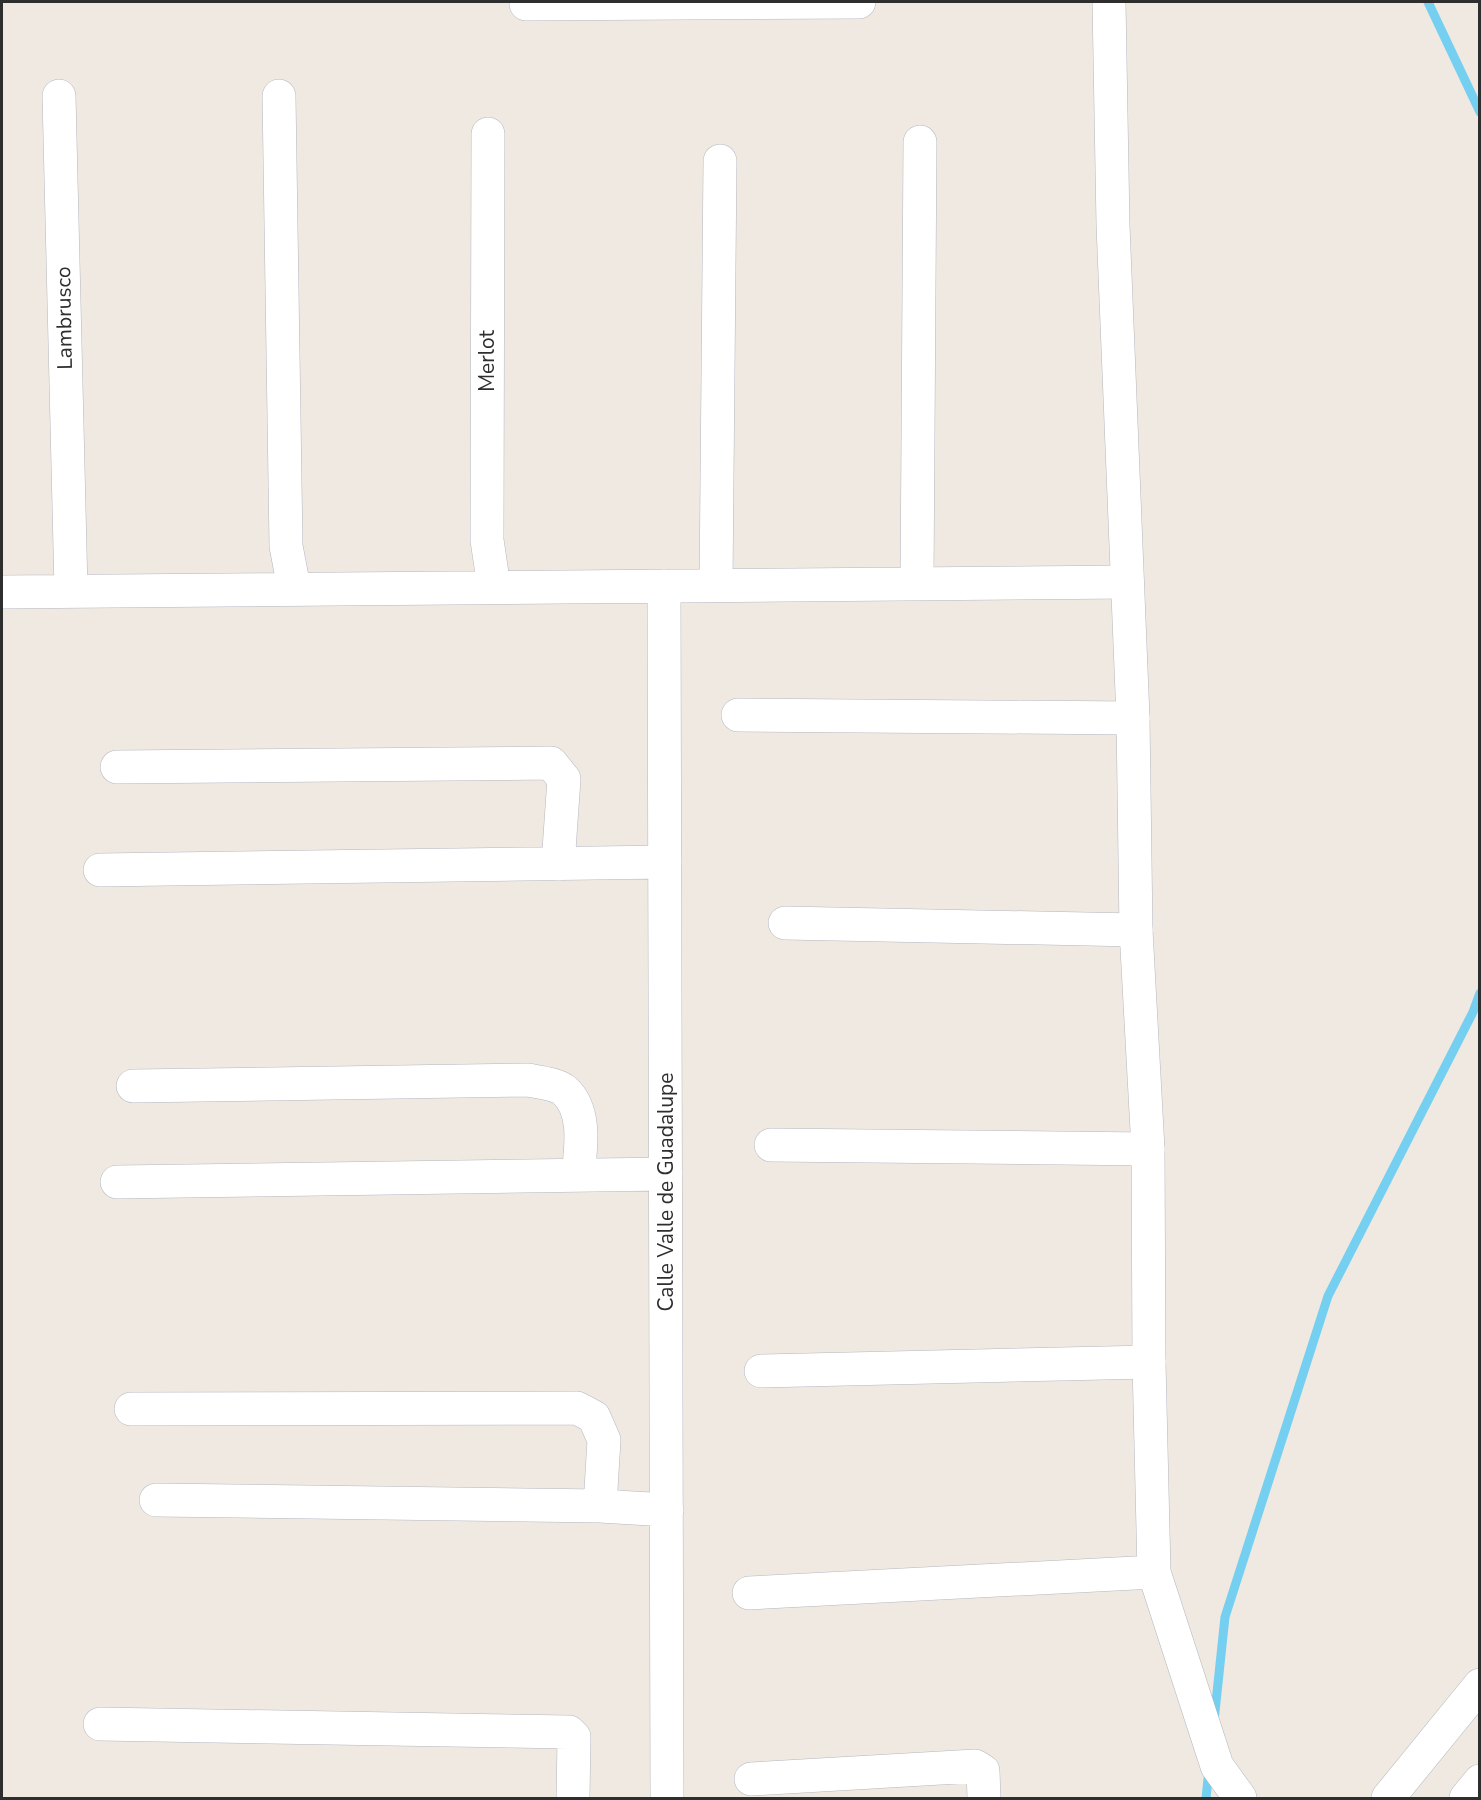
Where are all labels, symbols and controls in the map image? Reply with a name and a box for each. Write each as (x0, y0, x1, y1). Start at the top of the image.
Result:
street label: Lambrusco (49, 266, 79, 370)
street label: Merlot (473, 330, 501, 392)
street label: Calle Valle de Guadalupe (652, 1073, 680, 1311)

